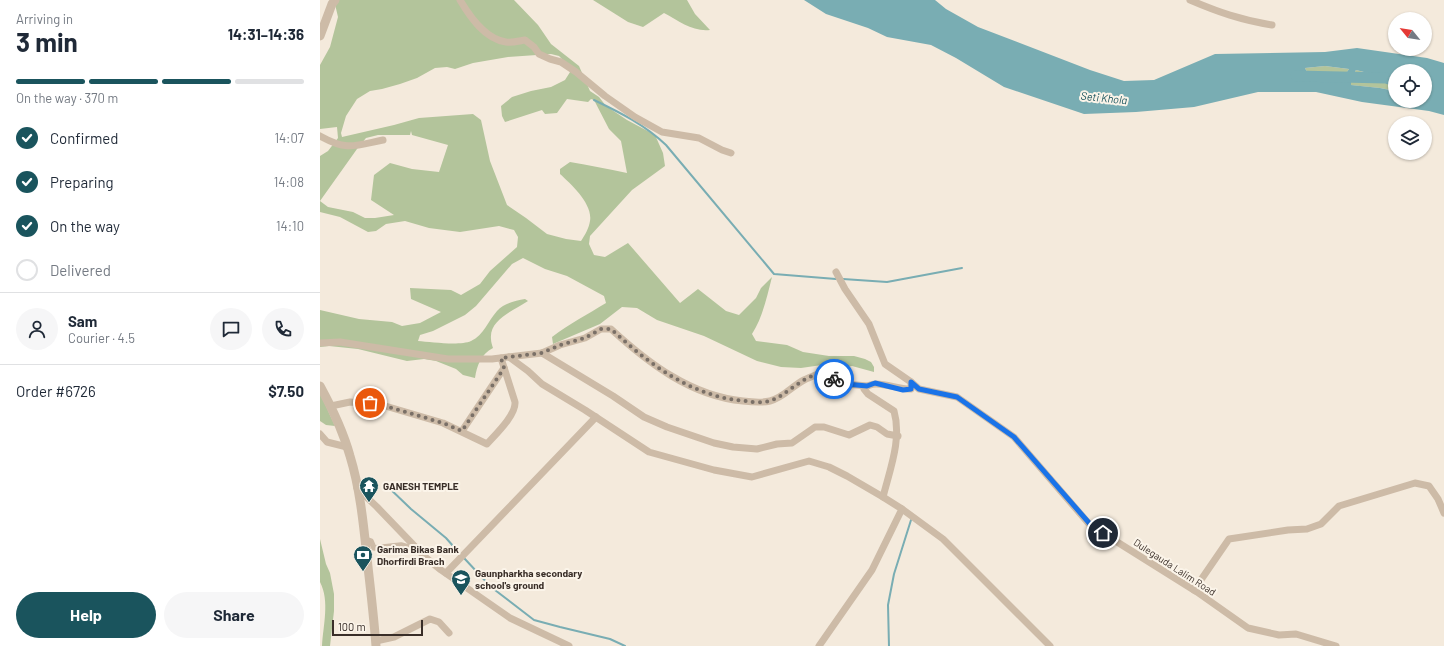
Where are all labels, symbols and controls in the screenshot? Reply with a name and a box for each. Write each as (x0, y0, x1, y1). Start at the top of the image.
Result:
text: Arriving in (16, 11, 73, 27)
north arrow (1388, 12, 1432, 56)
map controls (1388, 12, 1432, 160)
text: 14:31–14:36 (228, 25, 304, 43)
text: 3 min (16, 26, 78, 57)
button: locate (1388, 64, 1432, 108)
water label: Seti Khola (1080, 89, 1128, 106)
text: On the way · 370 m (16, 90, 118, 106)
button: layers (1388, 116, 1432, 160)
icon: check (16, 127, 38, 149)
text: Confirmed (50, 129, 118, 147)
text: 14:07 (274, 130, 304, 146)
icon: check (16, 171, 38, 193)
text: Preparing (50, 173, 114, 191)
text: 14:08 (274, 174, 304, 190)
icon: check (16, 215, 38, 237)
text: On the way (50, 217, 120, 235)
text: 14:10 (276, 218, 304, 234)
text: Delivered (50, 261, 111, 279)
button: person (16, 308, 58, 350)
button: chat (210, 308, 252, 350)
button: phone (262, 308, 304, 350)
text: Sam (68, 312, 97, 330)
text: Courier · 4.5 (68, 330, 135, 346)
courier (814, 359, 854, 399)
icon: bike (823, 368, 845, 390)
text: Order #6726 (16, 382, 96, 400)
text: $7.50 (268, 382, 304, 400)
pin (353, 386, 387, 420)
icon: bag (359, 392, 381, 414)
temple icon: GANESH TEMPLE (358, 475, 380, 503)
place label: GANESH TEMPLE (383, 480, 459, 492)
pin (1086, 516, 1120, 550)
icon: home (1092, 522, 1114, 544)
street label: Dulegauda Lalim Road (1132, 536, 1218, 598)
place label: Garima Bikas Bank Dhorfirdi Brach (377, 543, 459, 567)
bank icon: Garima Bikas Bank Dhorfirdi Brach (352, 544, 374, 572)
place label: Gaunpharkha secondary school's ground (475, 567, 582, 591)
school or university icon: Gaunpharkha secondary school's ground (450, 568, 472, 596)
button: Help (16, 592, 156, 638)
button: Share (164, 592, 304, 638)
scale bar (332, 618, 423, 637)
text: 100 m (338, 620, 366, 633)

